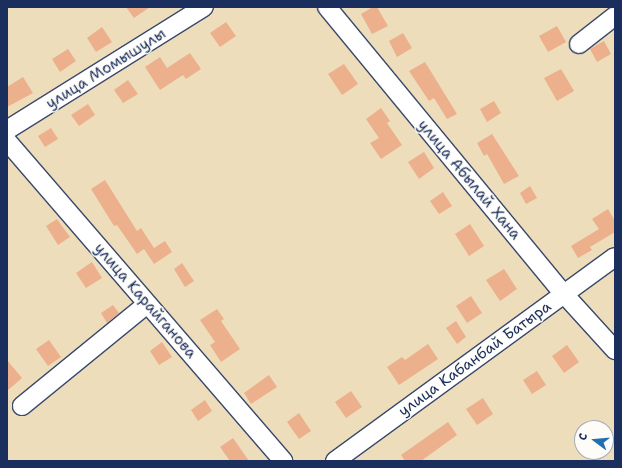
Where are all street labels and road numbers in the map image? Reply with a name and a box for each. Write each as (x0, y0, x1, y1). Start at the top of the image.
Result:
street label: улица Момышулы (43, 25, 169, 113)
street label: улица Абылай Хана (414, 117, 524, 243)
street label: улица Карайганова (90, 240, 200, 362)
street label: улица Кабанбай Батыра (395, 298, 555, 420)

